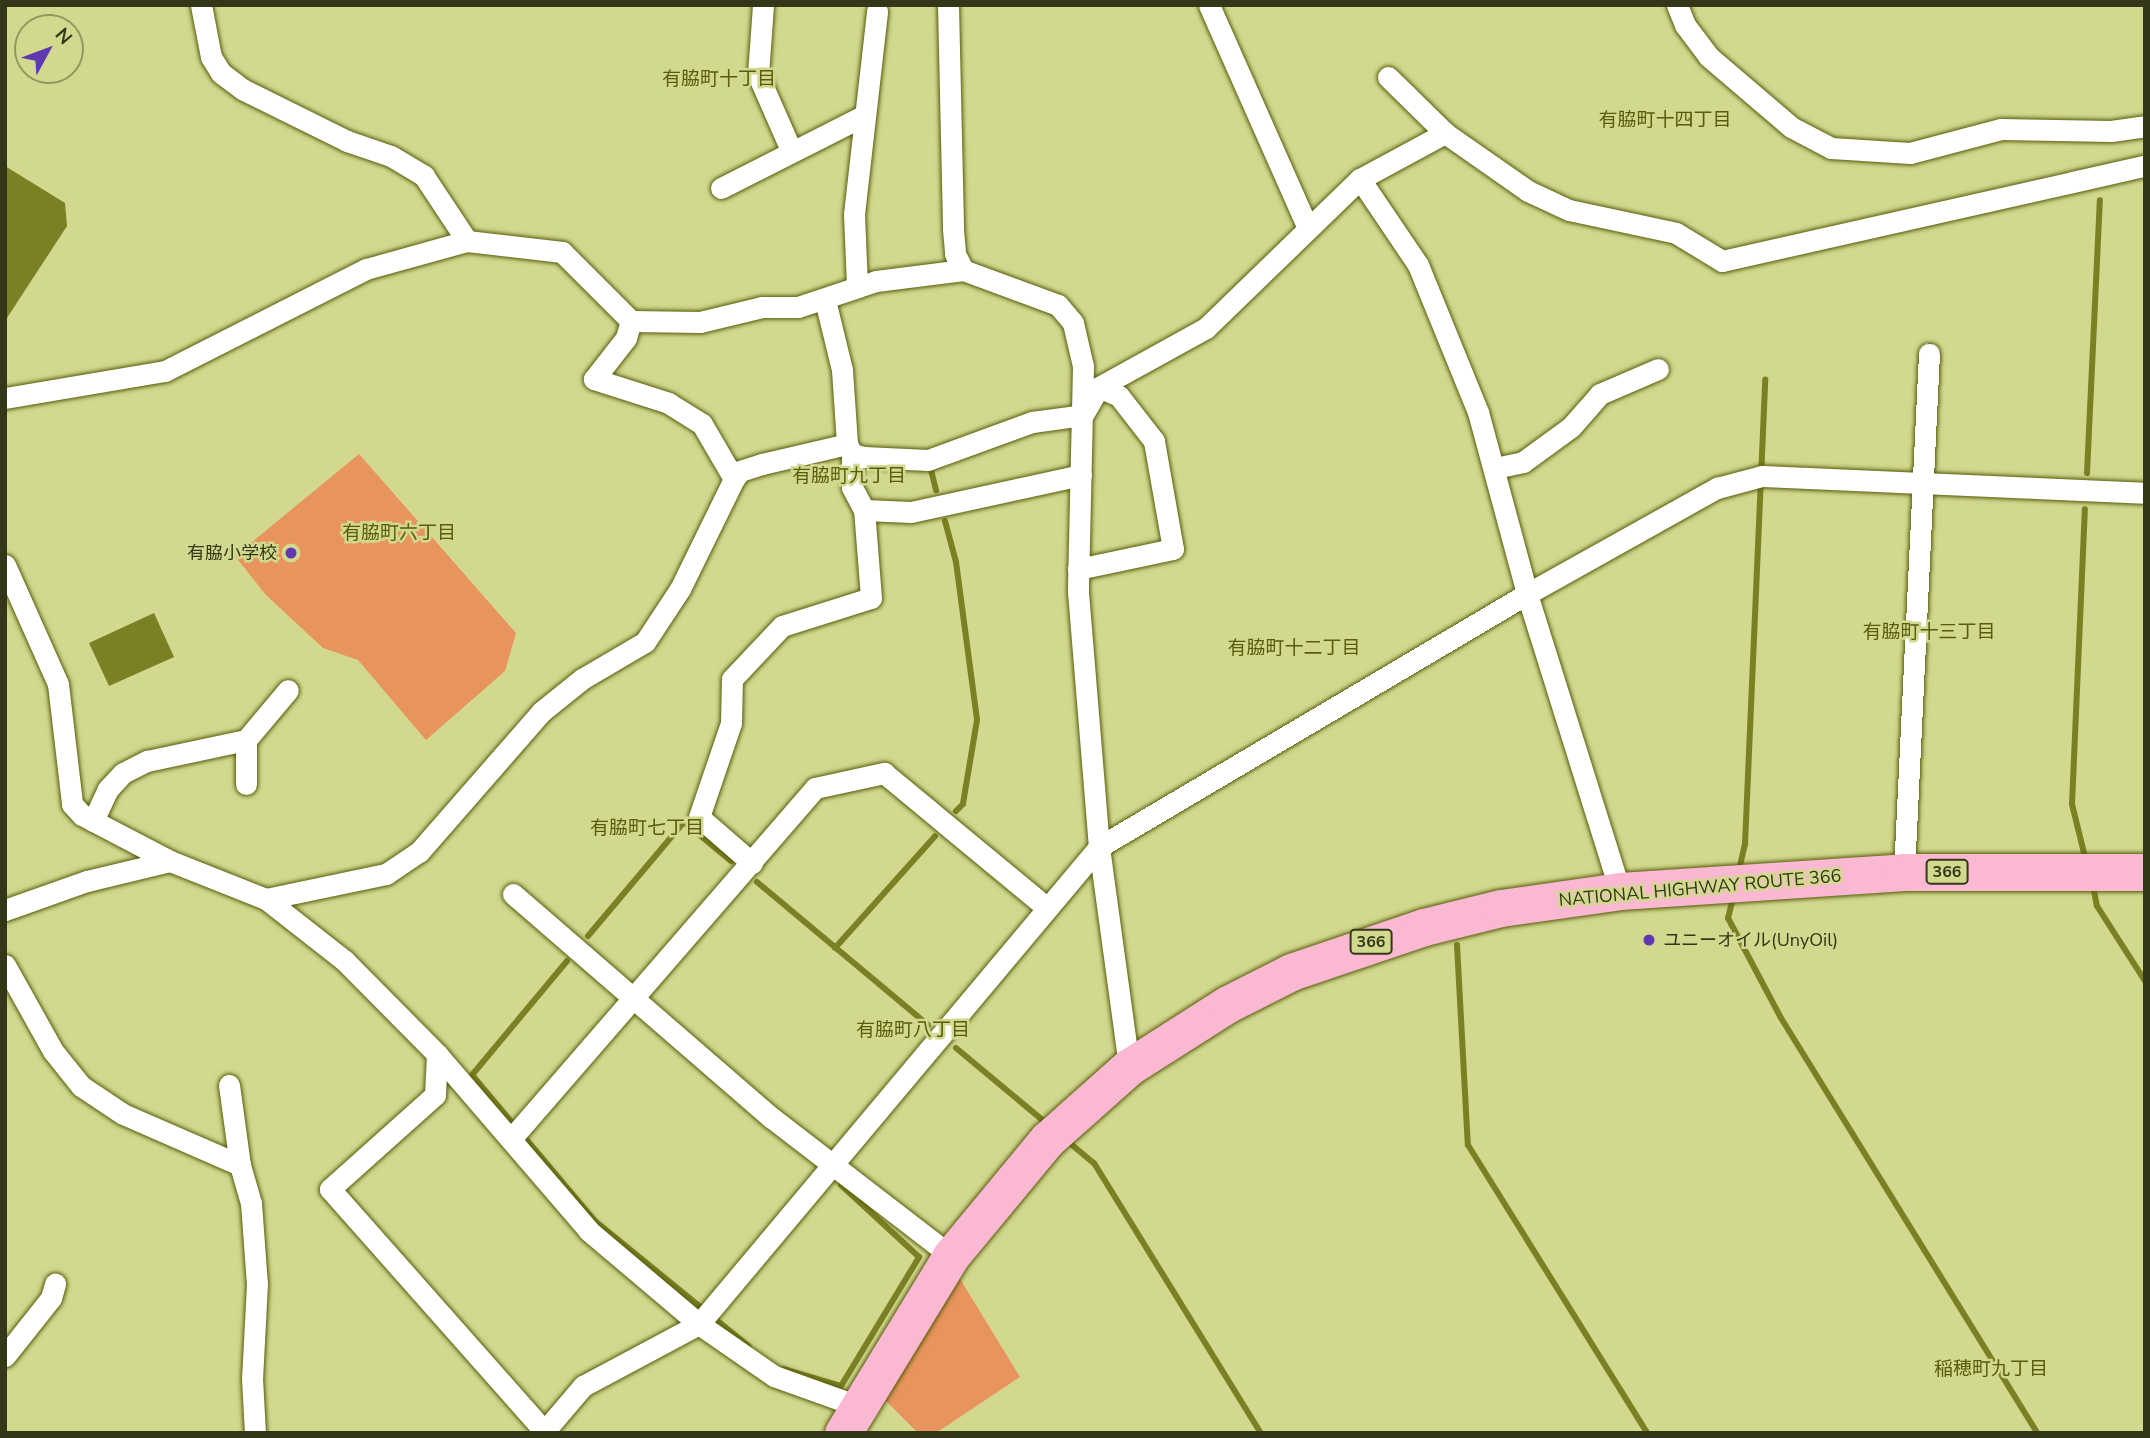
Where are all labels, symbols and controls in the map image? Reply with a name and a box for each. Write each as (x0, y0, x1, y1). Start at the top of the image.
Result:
north arrow (14, 14, 84, 84)
text: N (49, 23, 78, 50)
district label: 有脇町十丁目 (662, 69, 776, 91)
district label: 有脇町十四丁目 (1599, 110, 1731, 132)
district label: 有脇町九丁目 (792, 466, 906, 488)
district label: 有脇町六丁目 (342, 523, 456, 545)
place label: 有脇小学校 (187, 542, 277, 564)
marker: 有脇小学校 (283, 545, 299, 561)
district label: 有脇町十三丁目 (1863, 622, 1995, 644)
district label: 有脇町十二丁目 (1228, 638, 1360, 660)
district label: 有脇町七丁目 (590, 818, 704, 840)
road number: 366 (1924, 860, 1970, 884)
street label: NATIONAL HIGHWAY ROUTE 366 (1558, 865, 1842, 911)
place label: ユニーオイル(UnyOil) (1663, 929, 1839, 951)
road number: 366 (1348, 930, 1394, 954)
marker: ユニーオイル(UnyOil) (1641, 932, 1657, 948)
district label: 有脇町八丁目 (856, 1020, 970, 1042)
district label: 稲穂町九丁目 (1934, 1359, 2048, 1381)

